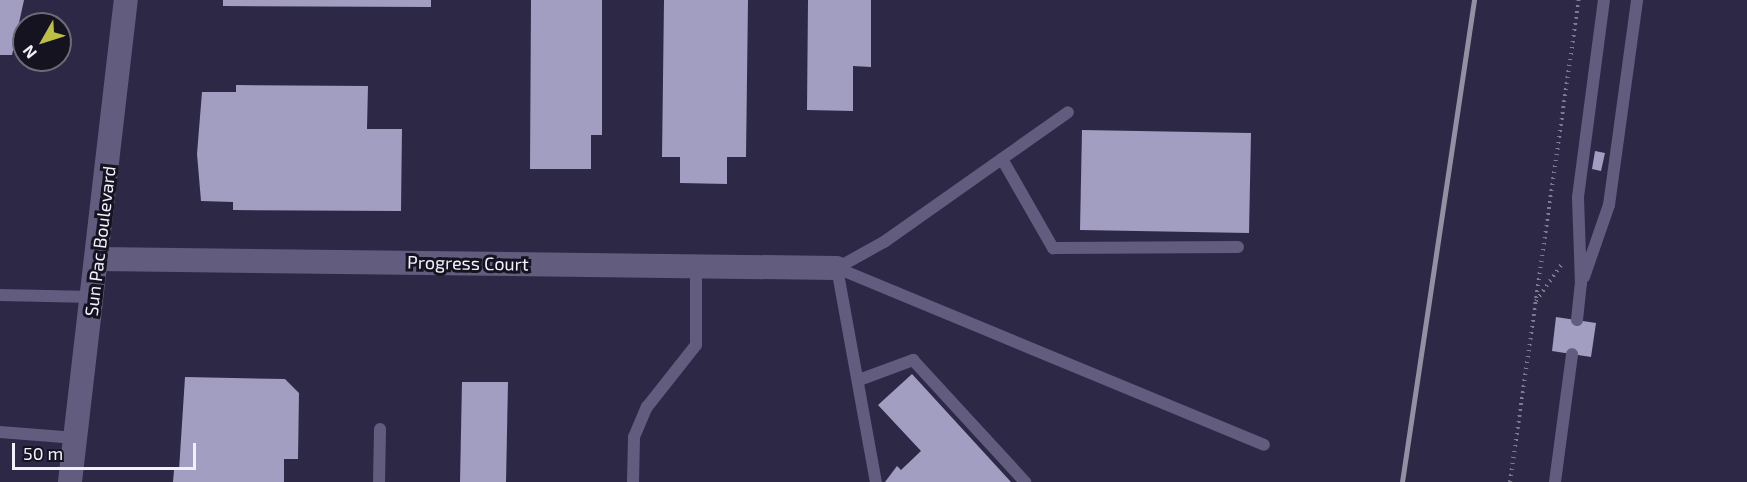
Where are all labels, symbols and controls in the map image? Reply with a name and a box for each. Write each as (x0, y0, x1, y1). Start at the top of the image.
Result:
north arrow (12, 12, 72, 72)
text: N (18, 42, 40, 63)
street label: Sun Pac Boulevard (80, 165, 120, 317)
street label: Progress Court (407, 251, 529, 275)
scale bar (15, 431, 200, 469)
text: 50 m (23, 442, 63, 464)

